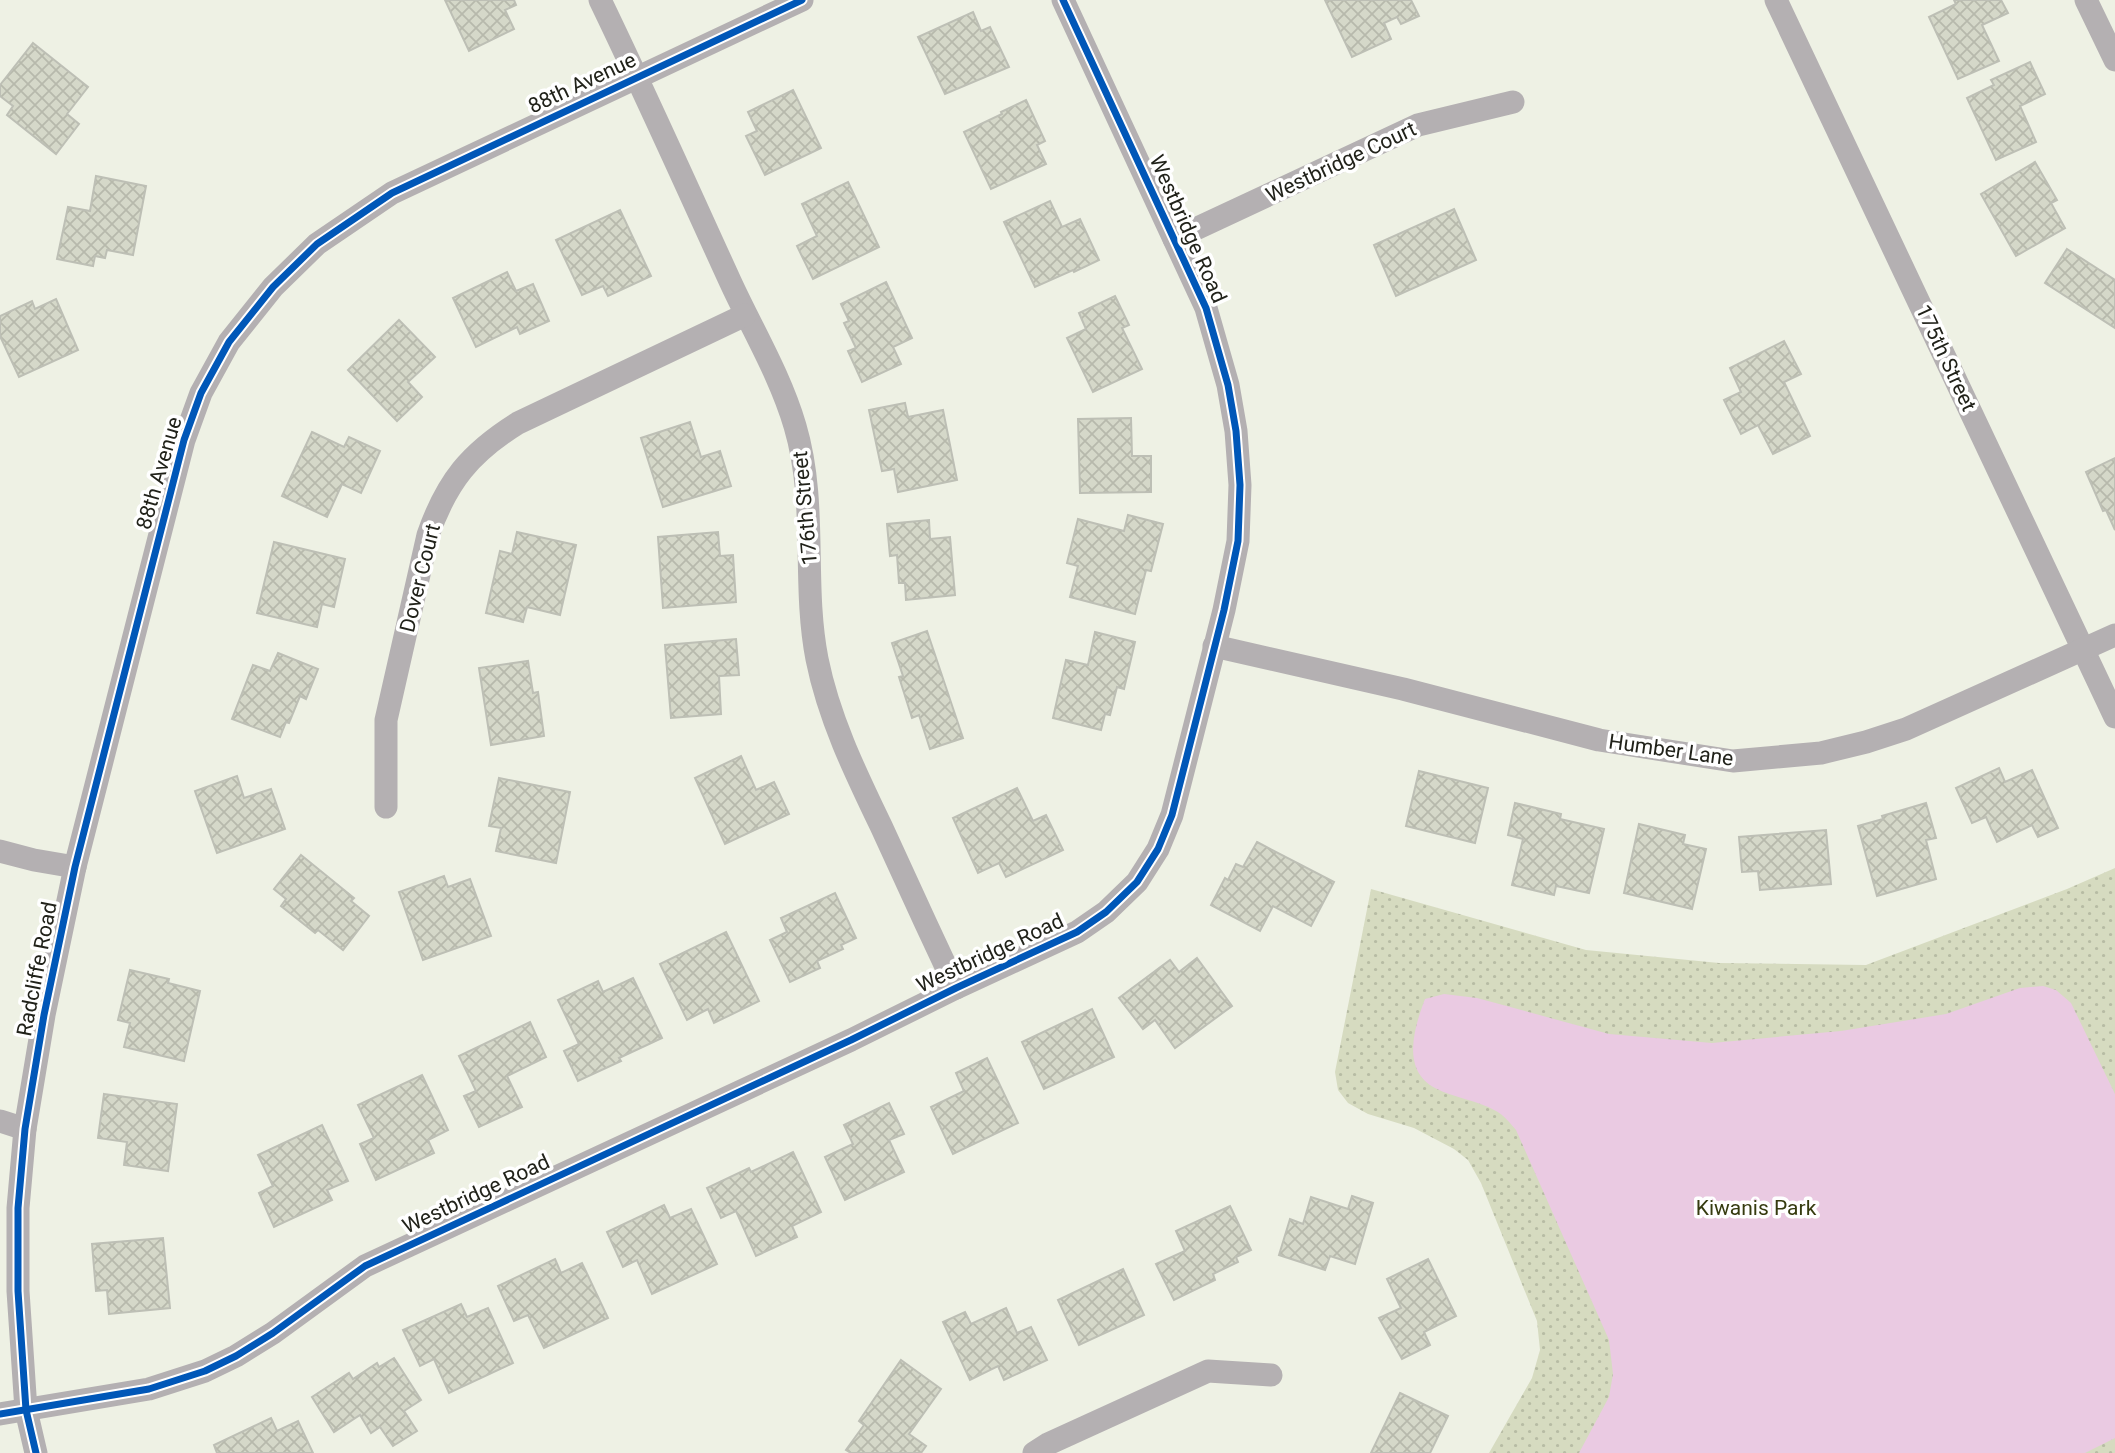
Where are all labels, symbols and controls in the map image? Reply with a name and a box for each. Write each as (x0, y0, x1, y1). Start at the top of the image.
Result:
street label: 88th Avenue (524, 48, 640, 118)
street label: Westbridge Court (1262, 117, 1420, 207)
street label: Westbridge Road (1145, 151, 1231, 307)
street label: 175th Street (1911, 301, 1981, 415)
street label: 88th Avenue (131, 414, 187, 532)
street label: 176th Street (788, 450, 822, 566)
street label: Dover Court (395, 521, 445, 635)
street label: Humber Lane (1607, 729, 1735, 771)
street label: Radcliffe Road (12, 900, 62, 1038)
street label: Westbridge Road (913, 908, 1067, 998)
street label: Westbridge Road (399, 1149, 553, 1239)
park label: Kiwanis Park (1696, 1196, 1817, 1220)

